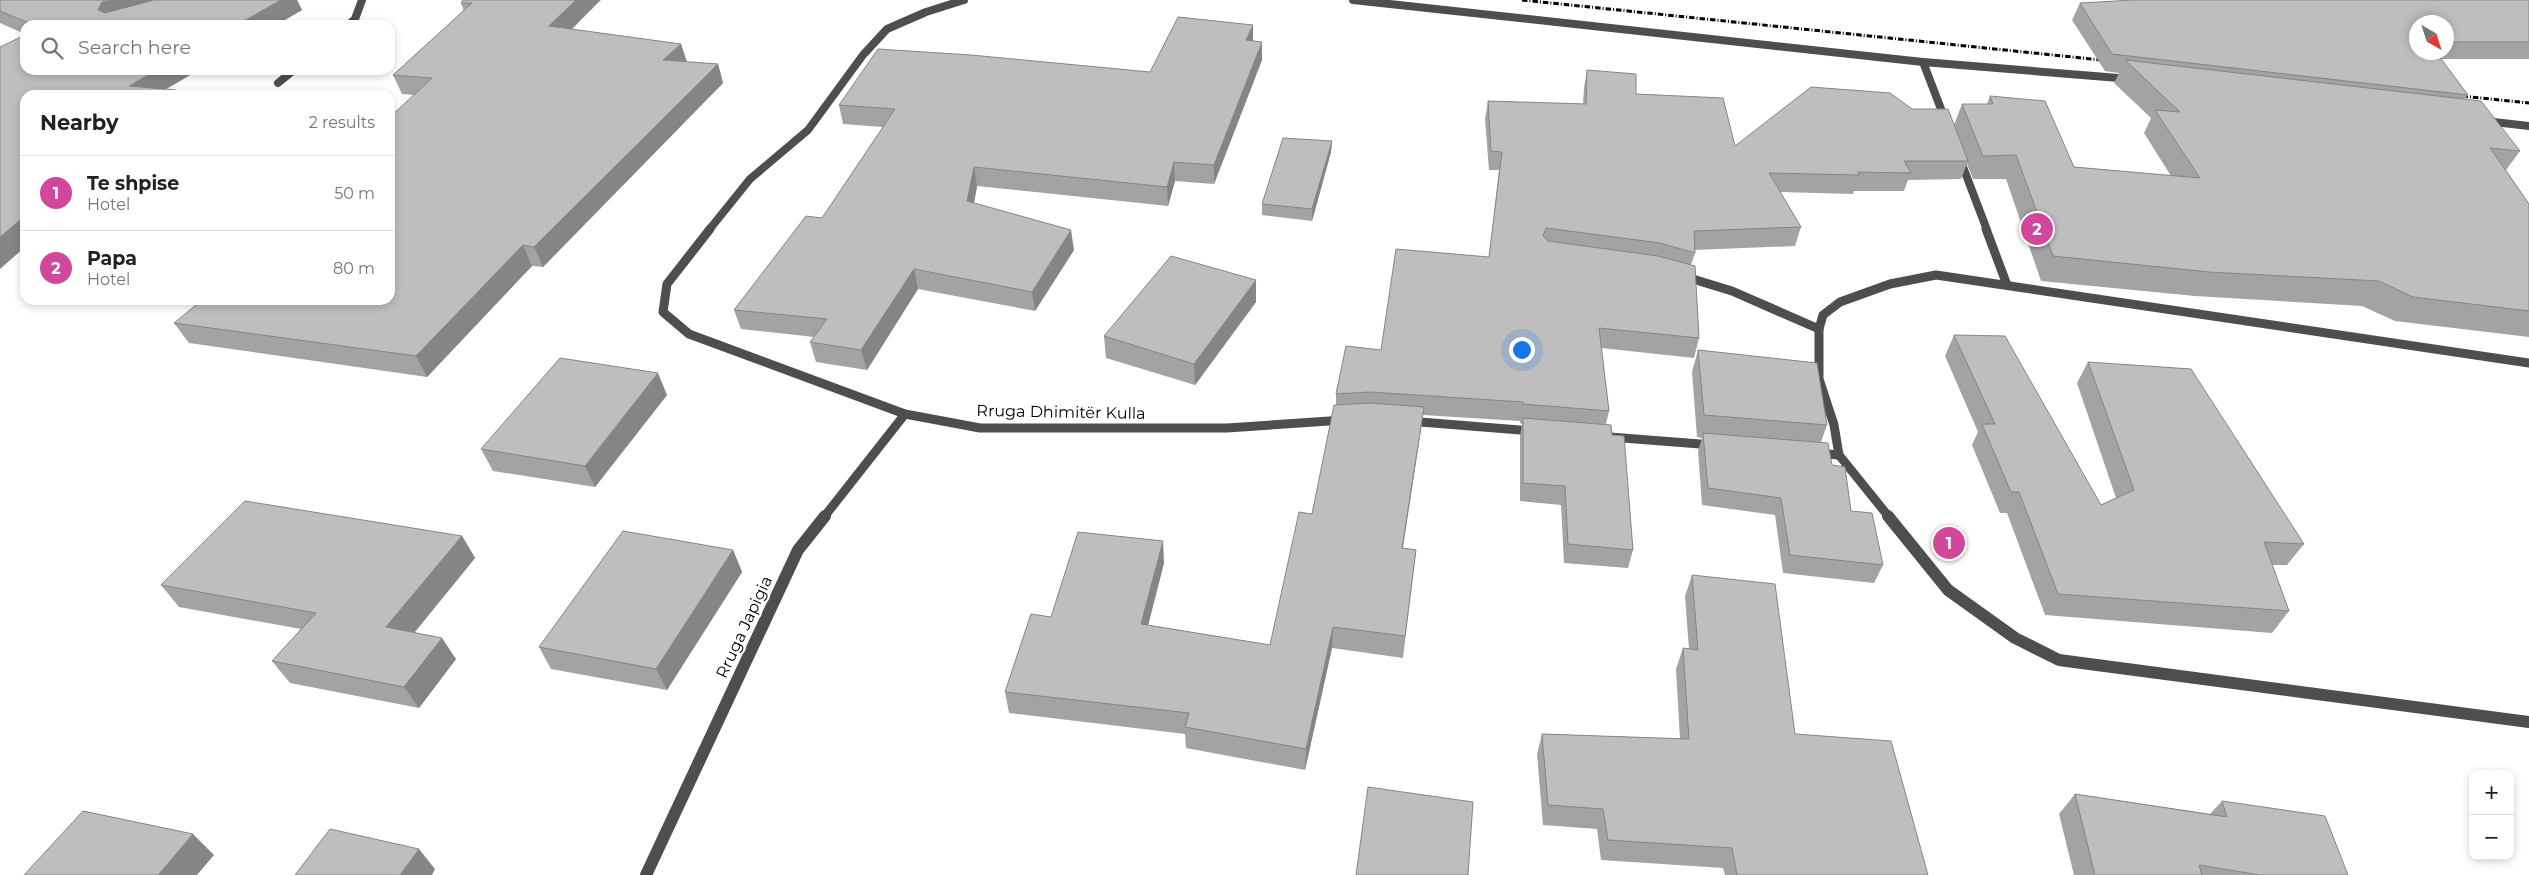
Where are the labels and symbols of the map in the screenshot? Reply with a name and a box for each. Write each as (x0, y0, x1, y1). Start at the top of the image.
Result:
north arrow (2409, 15, 2454, 60)
pin: 2 (2021, 210, 2053, 248)
your location (1509, 337, 1535, 363)
street label: Rruga Dhimitër Kulla (976, 401, 1146, 423)
pin: 1 (1933, 524, 1965, 562)
street label: Rruga Japigia (712, 573, 776, 681)

